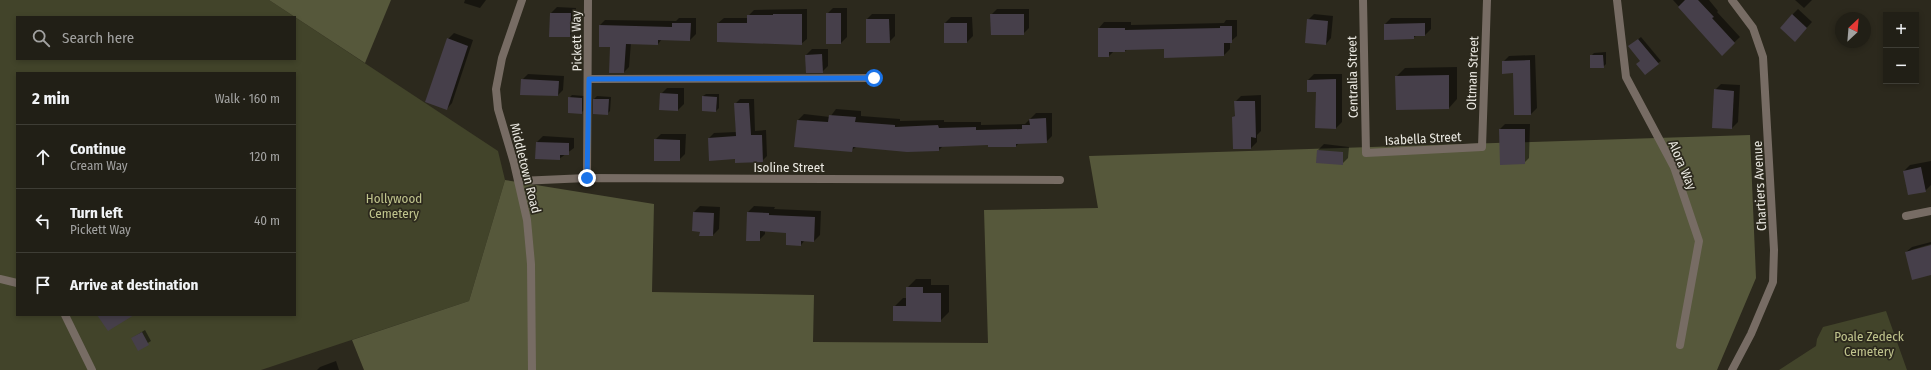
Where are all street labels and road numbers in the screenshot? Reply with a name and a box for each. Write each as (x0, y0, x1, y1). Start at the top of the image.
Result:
street label: Pickett Way (568, 10, 585, 72)
street label: Centralia Street (1344, 35, 1361, 118)
street label: Oltman Street (1464, 35, 1481, 110)
street label: Middletown Road (507, 121, 544, 215)
street label: Isabella Street (1384, 129, 1462, 148)
street label: Alora Way (1665, 138, 1700, 192)
street label: Chartiers Avenue (1750, 141, 1769, 231)
street label: Isoline Street (754, 160, 825, 175)

